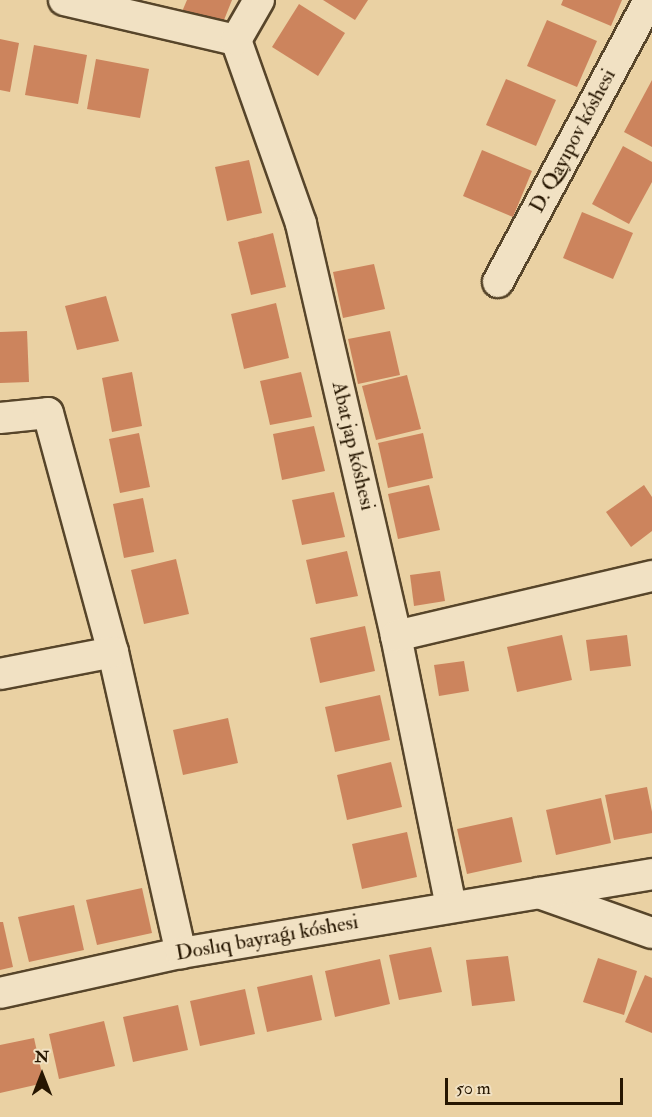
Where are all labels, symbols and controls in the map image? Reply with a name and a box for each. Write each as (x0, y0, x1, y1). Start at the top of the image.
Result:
street label: D. Qayıpov kóshesi (524, 65, 622, 217)
street label: Abat jap kóshesi (326, 379, 380, 513)
street label: Doslıq bayraǵı kóshesi (174, 910, 360, 966)
north arrow (12, 1045, 72, 1105)
text: N (35, 1047, 49, 1067)
scale bar (448, 1066, 626, 1104)
text: 50 m (456, 1077, 491, 1100)

